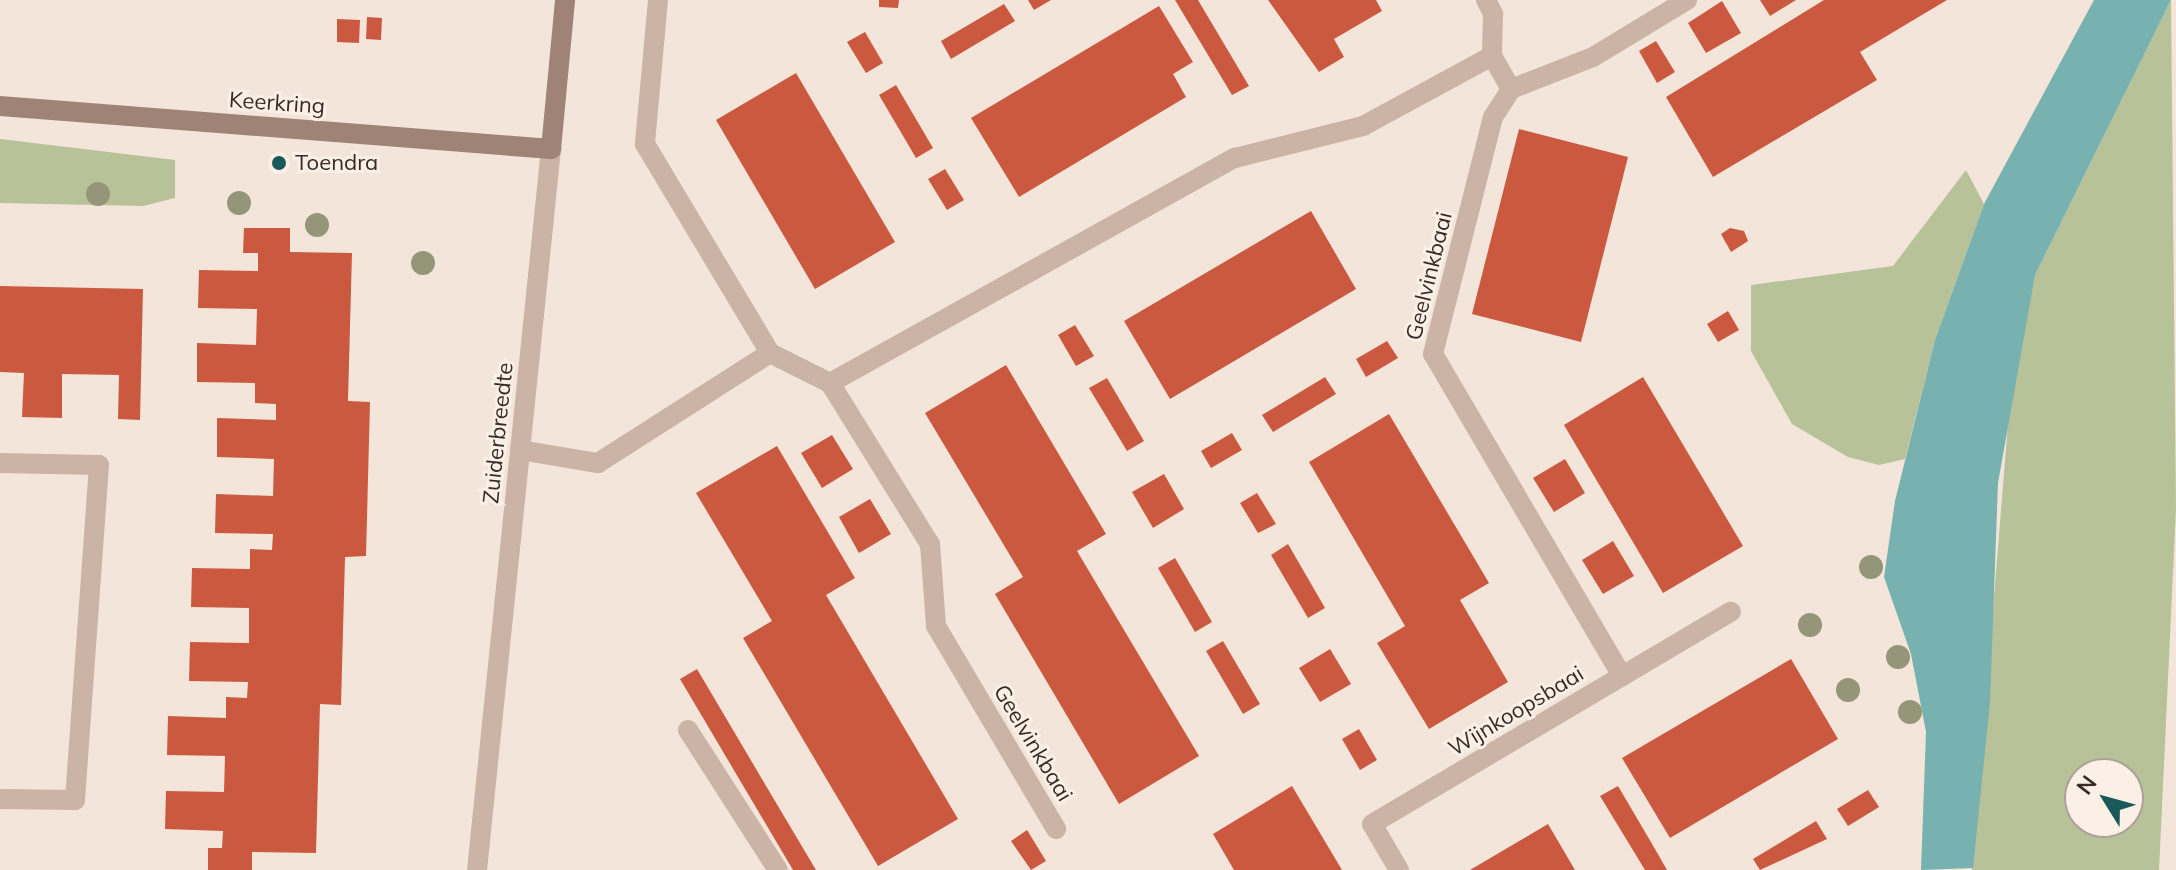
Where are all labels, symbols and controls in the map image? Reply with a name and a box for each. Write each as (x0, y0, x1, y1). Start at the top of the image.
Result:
street label: Keerkring (228, 86, 326, 120)
place label: Toendra (295, 150, 378, 176)
marker: Toendra (270, 154, 288, 172)
street label: Geelvinkbaai (1400, 209, 1458, 343)
street label: Zuiderbreedte (477, 361, 519, 505)
street label: Wijnkoopsbaai (1444, 660, 1588, 762)
street label: Geelvinkbaai (988, 680, 1078, 806)
north arrow (2064, 758, 2144, 838)
text: N (2070, 770, 2103, 800)

